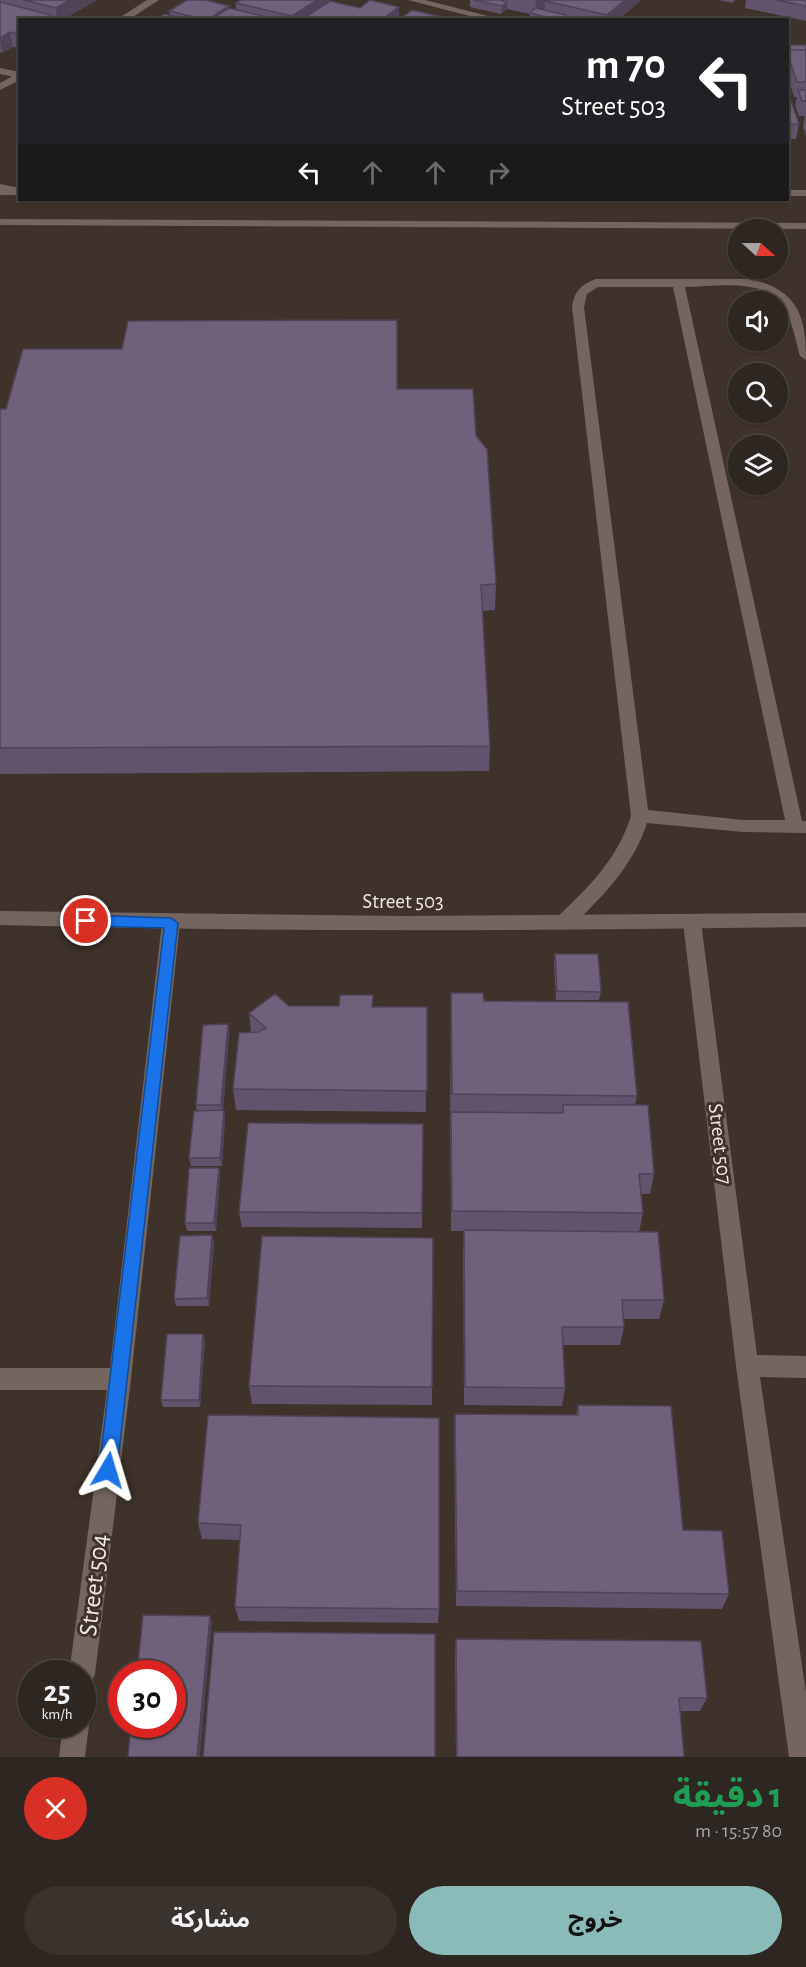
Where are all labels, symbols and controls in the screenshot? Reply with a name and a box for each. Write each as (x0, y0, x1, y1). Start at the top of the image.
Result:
icon: left (687, 42, 765, 120)
text: 70 m (586, 44, 666, 86)
text: Street 503 (561, 93, 666, 120)
icon: left (293, 156, 326, 189)
icon: ahead (356, 156, 389, 189)
icon: ahead (419, 156, 452, 189)
icon: right (482, 156, 515, 189)
north arrow (728, 219, 788, 279)
map controls (728, 219, 788, 495)
button: sound (728, 291, 788, 351)
button: search (728, 363, 788, 423)
button: layers (728, 435, 788, 495)
street label: Street 503 (362, 891, 444, 912)
pin (60, 895, 111, 946)
icon: arrive (69, 904, 102, 937)
street label: Street 507 (705, 1102, 735, 1186)
position arrow (76, 1438, 140, 1502)
street label: Street 504 (75, 1532, 113, 1638)
speed limit sign: 30 (108, 1660, 186, 1738)
text: 25 (43, 1677, 71, 1707)
text: km/h (42, 1707, 72, 1722)
button: close (24, 1777, 87, 1840)
text: 1 دقيقة (673, 1778, 782, 1814)
text: 80 m · 15:57 (695, 1821, 782, 1841)
button: مشاركة (24, 1886, 397, 1955)
button: خروج (409, 1886, 782, 1955)

